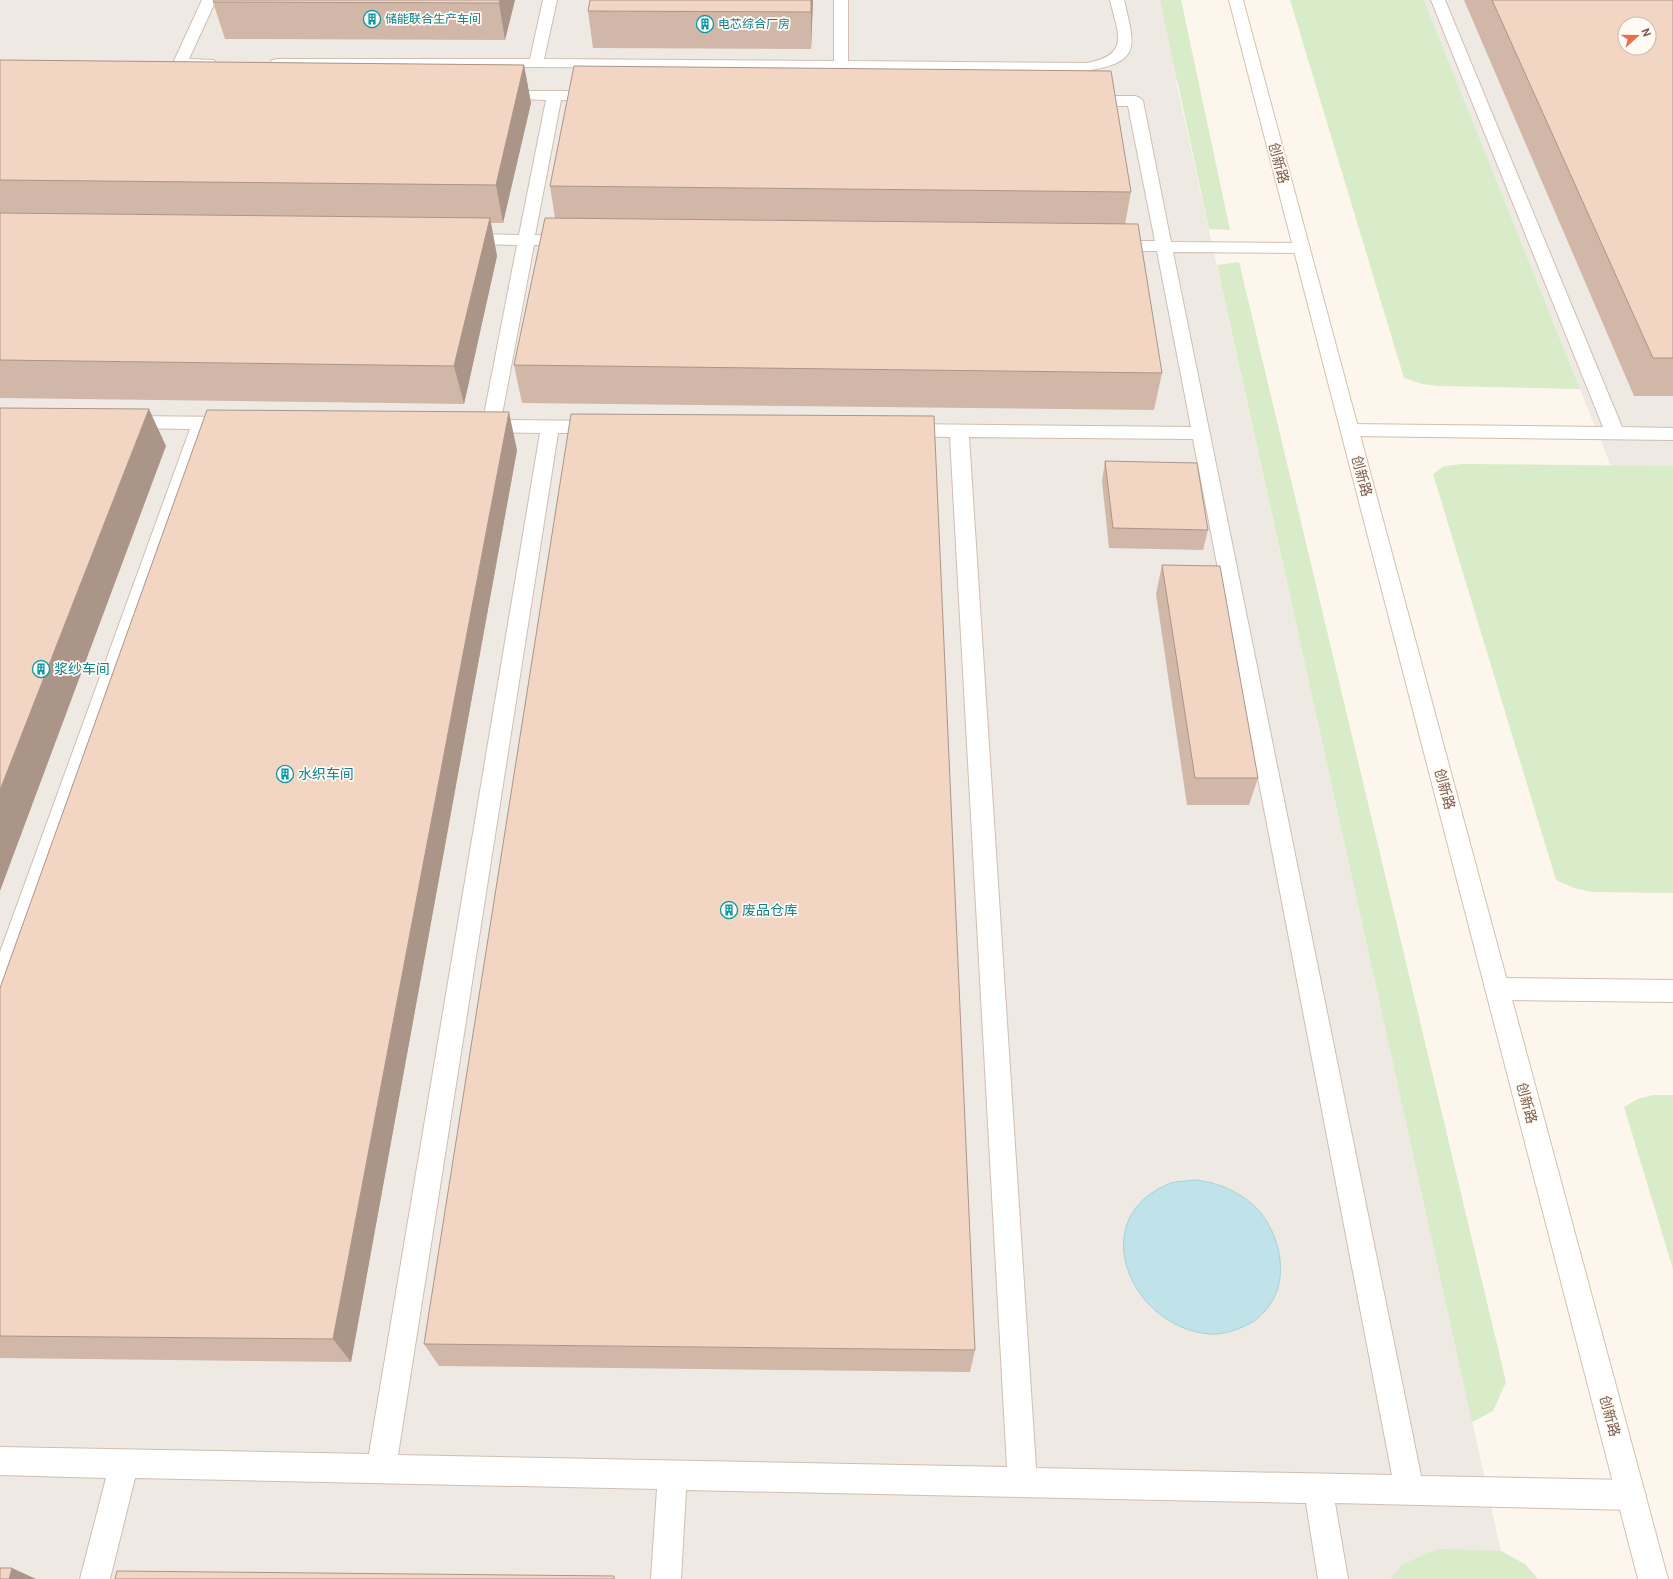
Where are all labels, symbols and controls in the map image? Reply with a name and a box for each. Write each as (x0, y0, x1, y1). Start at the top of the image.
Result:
building icon: 储能联合生产车间 (362, 9, 382, 29)
place label: 储能联合生产车间 (385, 12, 481, 26)
building icon: 电芯综合厂房 (695, 14, 715, 34)
north arrow (1617, 16, 1657, 56)
place label: 电芯综合厂房 (718, 17, 790, 31)
text: N (1638, 27, 1653, 39)
street label: 创新路 (1266, 141, 1292, 185)
street label: 创新路 (1349, 454, 1375, 498)
building icon: 浆纱车间 (31, 659, 51, 679)
place label: 浆纱车间 (54, 661, 110, 677)
building icon: 水织车间 (275, 764, 295, 784)
place label: 水织车间 (298, 766, 354, 782)
street label: 创新路 (1432, 767, 1458, 811)
building icon: 废品仓库 (719, 900, 739, 920)
place label: 废品仓库 (742, 902, 798, 918)
street label: 创新路 (1514, 1081, 1540, 1125)
street label: 创新路 (1597, 1394, 1623, 1438)

